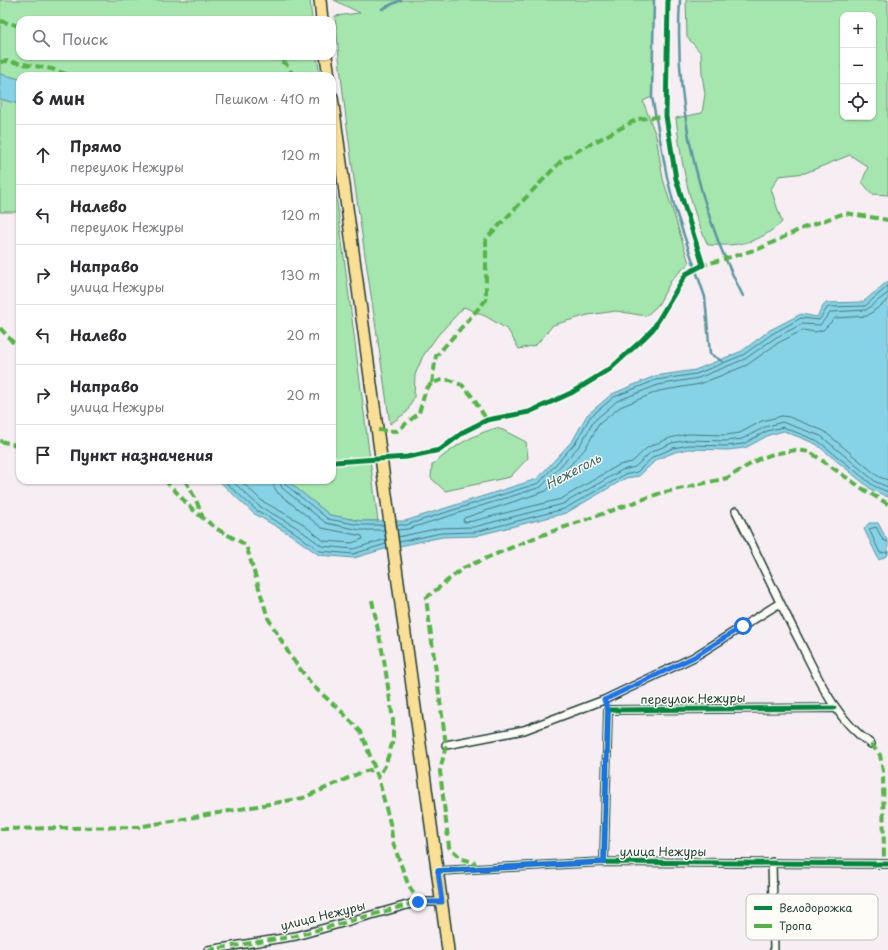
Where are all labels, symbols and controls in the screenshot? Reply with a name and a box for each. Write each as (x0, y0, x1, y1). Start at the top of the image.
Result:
map controls (840, 12, 876, 120)
button: + (840, 12, 876, 48)
search box (16, 16, 336, 60)
icon: search (30, 27, 52, 49)
text: Поиск (62, 27, 108, 50)
button: − (840, 48, 876, 84)
button: locate (840, 84, 876, 120)
text: 6 мин (32, 85, 85, 111)
text: Пешком · 410 m (215, 89, 320, 108)
text: Прямо (70, 134, 121, 157)
icon: ahead (32, 144, 54, 166)
text: 120 m (281, 145, 320, 164)
text: переулок Нежуры (70, 157, 184, 176)
text: Налево (70, 194, 127, 217)
icon: left (32, 204, 54, 226)
text: 120 m (281, 205, 320, 224)
text: переулок Нежуры (70, 217, 184, 236)
text: Направо (70, 254, 139, 277)
icon: right (32, 264, 54, 286)
text: 130 m (281, 265, 320, 284)
text: улица Нежуры (70, 277, 164, 296)
text: Налево (70, 323, 127, 346)
icon: left (32, 324, 54, 346)
text: 20 m (286, 325, 320, 344)
text: Направо (70, 374, 139, 397)
icon: right (32, 384, 54, 406)
text: 20 m (286, 385, 320, 404)
text: улица Нежуры (70, 397, 164, 416)
text: Пункт назначения (70, 443, 213, 466)
icon: arrive (32, 444, 54, 466)
water label: Нежеголь (542, 447, 605, 493)
route start (734, 617, 752, 635)
street label: переулок Нежуры (640, 688, 746, 708)
street label: улица Нежуры (619, 842, 707, 860)
route end (409, 893, 427, 911)
legend (746, 894, 878, 940)
street label: улица Нежуры (278, 896, 367, 934)
text: Велодорожка (779, 899, 852, 916)
text: Тропа (779, 917, 812, 934)

